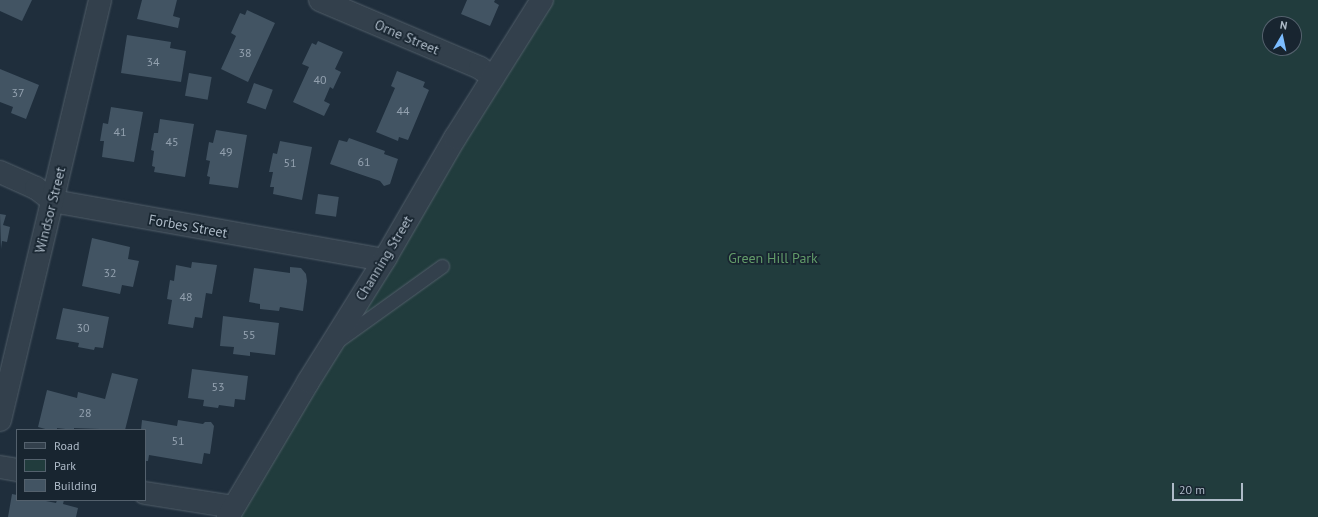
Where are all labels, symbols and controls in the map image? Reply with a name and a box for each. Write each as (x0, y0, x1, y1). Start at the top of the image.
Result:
street label: Orne Street (372, 16, 442, 58)
north arrow (1262, 16, 1302, 56)
text: N (1279, 18, 1288, 33)
house number: 38 (238, 46, 252, 60)
house number: 34 (146, 55, 160, 69)
house number: 40 (313, 73, 327, 87)
house number: 37 (11, 86, 25, 100)
house number: 44 (396, 104, 410, 118)
house number: 41 (113, 125, 127, 139)
house number: 45 (165, 135, 179, 149)
house number: 49 (219, 145, 233, 159)
house number: 61 (357, 155, 371, 169)
house number: 51 (283, 156, 297, 170)
street label: Windsor Street (31, 165, 69, 255)
street label: Forbes Street (147, 211, 229, 241)
street label: Channing Street (352, 212, 416, 304)
park label: Green Hill Park (728, 250, 818, 266)
house number: 32 (103, 266, 117, 280)
house number: 48 (179, 290, 193, 304)
house number: 30 (76, 321, 90, 335)
house number: 55 (242, 328, 256, 342)
house number: 53 (211, 380, 225, 394)
house number: 28 (78, 406, 92, 420)
legend (16, 429, 146, 501)
house number: 51 (171, 434, 185, 448)
text: Road (54, 438, 79, 453)
text: Park (54, 458, 76, 473)
scale bar (1174, 475, 1245, 501)
text: Building (54, 478, 97, 493)
text: 20 m (1179, 482, 1205, 497)

